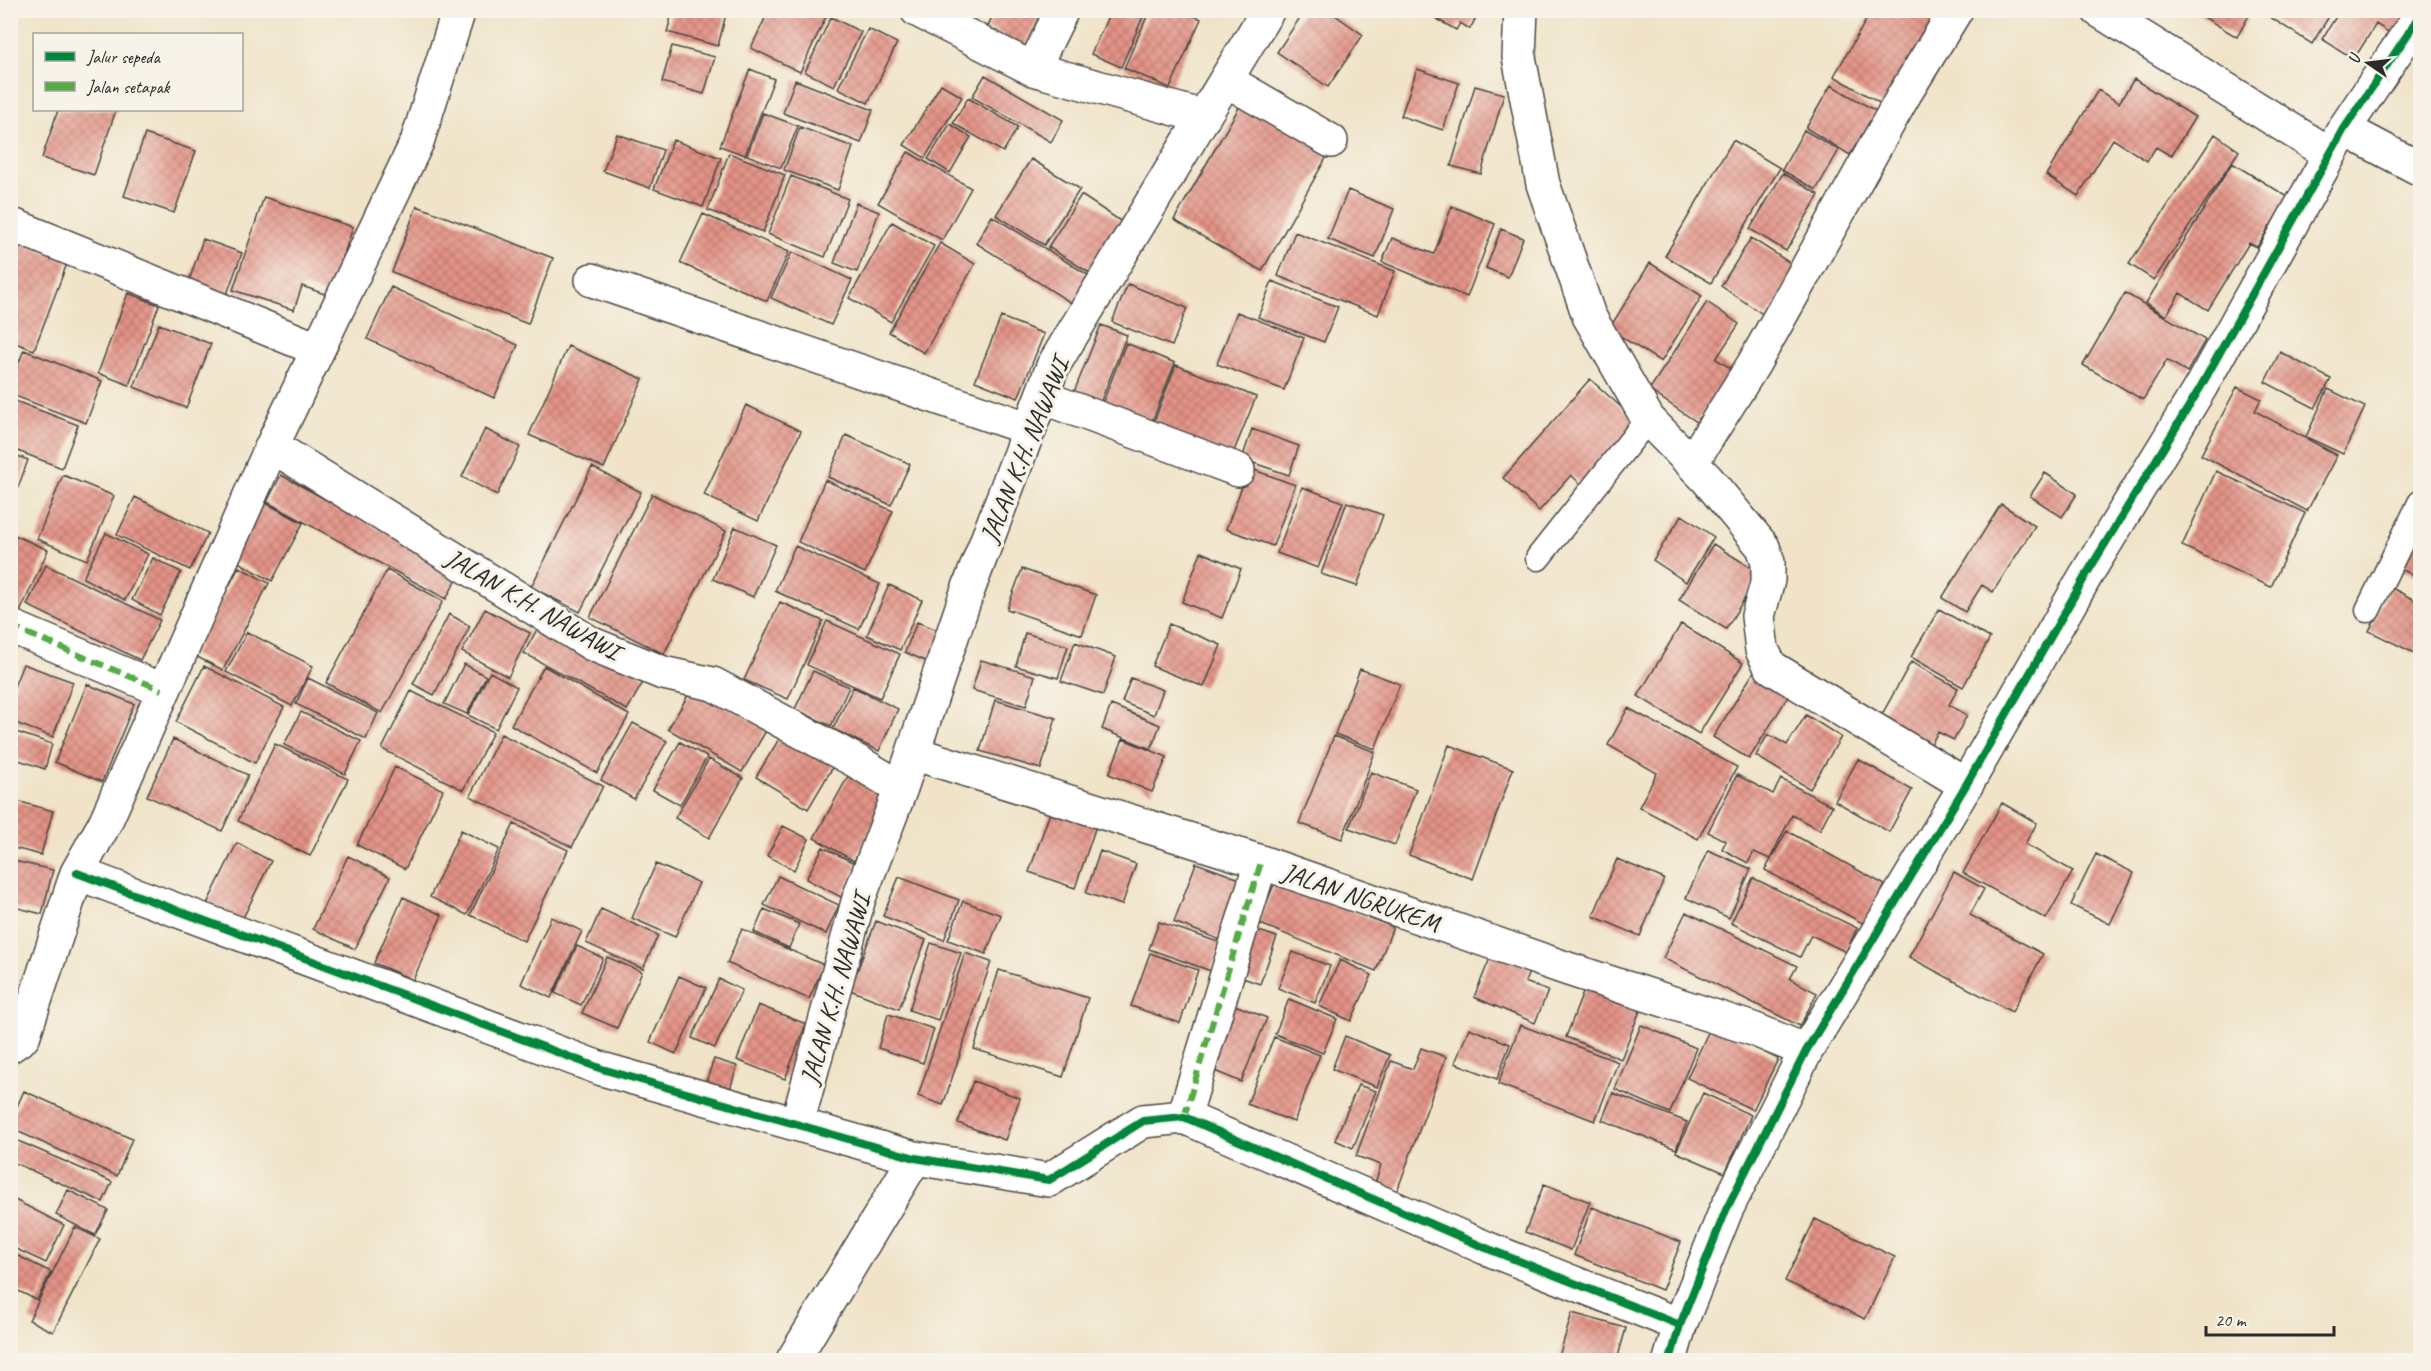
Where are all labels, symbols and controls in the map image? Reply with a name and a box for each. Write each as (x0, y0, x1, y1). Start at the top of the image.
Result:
legend (33, 33, 243, 111)
north arrow (2338, 33, 2398, 93)
text: Jalur sepeda (86, 46, 161, 68)
text: U (2344, 50, 2366, 66)
text: Jalan setapak (86, 76, 171, 98)
street label: JALAN K.H. NAWAWI (972, 348, 1079, 549)
street label: JALAN K.H. NAWAWI (438, 540, 631, 671)
street label: JALAN NGRUKEM (1276, 854, 1446, 941)
street label: JALAN K.H. NAWAWI (792, 885, 880, 1090)
scale bar (2206, 1299, 2334, 1337)
text: 20 m (2215, 1309, 2248, 1331)

